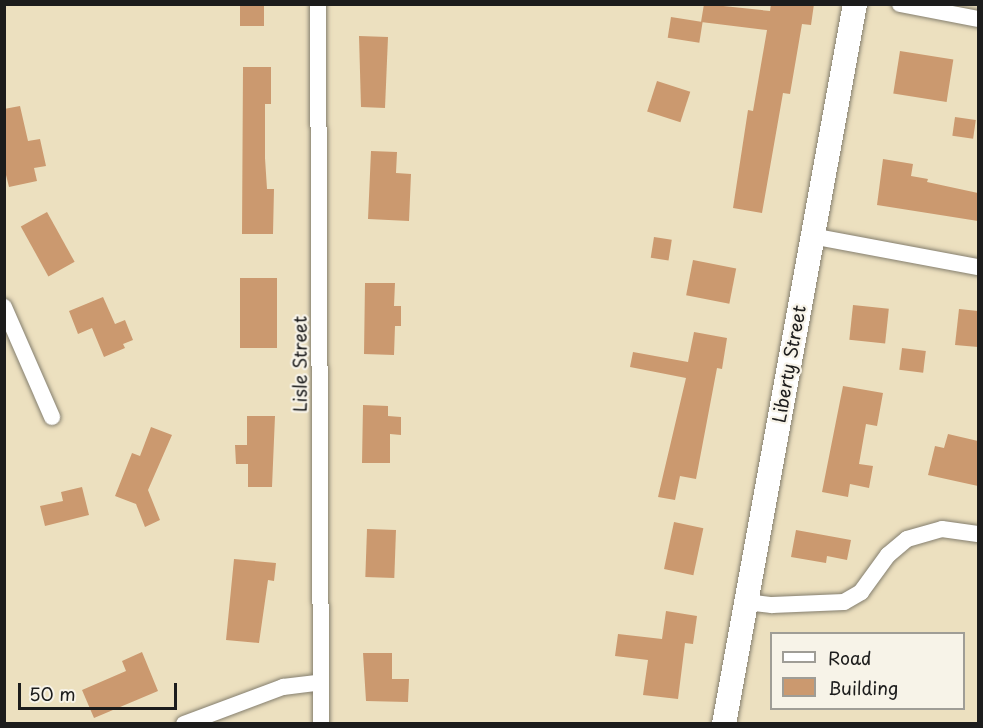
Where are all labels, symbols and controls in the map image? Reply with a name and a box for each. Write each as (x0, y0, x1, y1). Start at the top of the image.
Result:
street label: Liberty Street (768, 303, 810, 425)
street label: Lisle Street (289, 315, 311, 413)
legend (770, 632, 965, 710)
text: Road (828, 644, 872, 671)
scale bar (21, 671, 180, 709)
text: Building (828, 674, 898, 701)
text: 50 m (29, 680, 76, 707)

